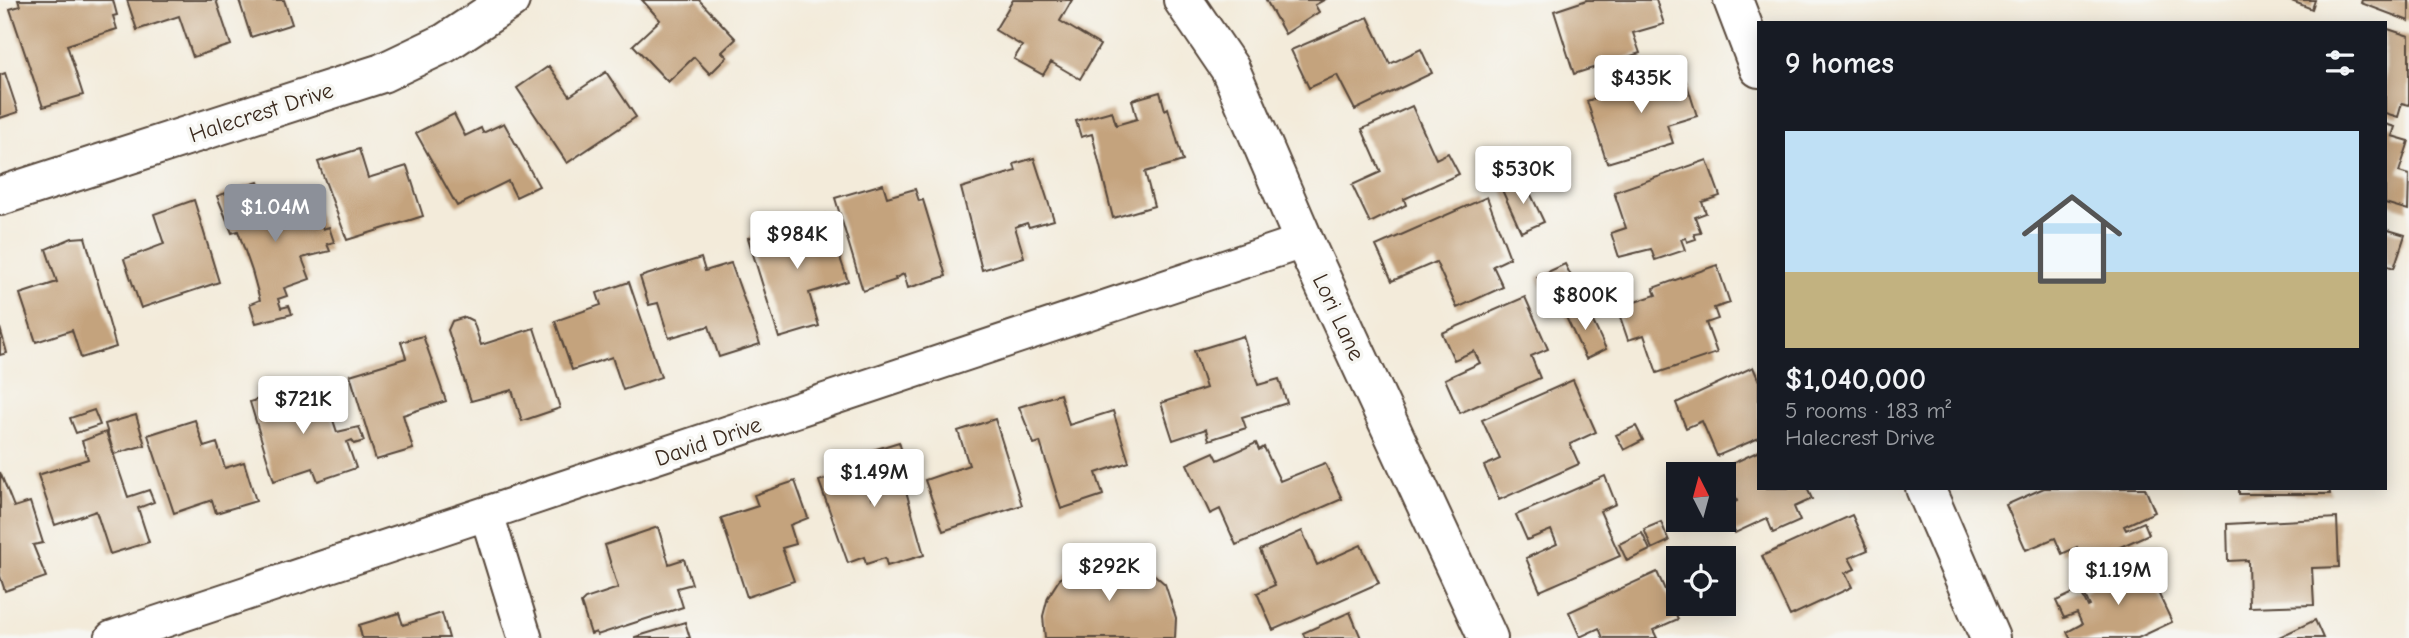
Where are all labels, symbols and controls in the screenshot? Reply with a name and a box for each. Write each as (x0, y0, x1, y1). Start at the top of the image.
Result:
icon: filters (2321, 44, 2359, 82)
text: 9 homes (1785, 46, 1894, 81)
pin: $435K (1592, 55, 1690, 115)
text: $435K (1610, 64, 1672, 91)
street label: Halecrest Drive (186, 77, 337, 148)
pin: $530K (1474, 146, 1572, 206)
text: $530K (1491, 155, 1555, 182)
icon: home (2009, 176, 2135, 302)
pin: $1.04M (218, 184, 332, 244)
text: $1.04M (240, 193, 310, 220)
pin: $984K (748, 212, 846, 271)
text: $984K (766, 220, 828, 247)
street label: Lori Lane (1307, 270, 1370, 365)
pin: $800K (1536, 272, 1634, 332)
text: $800K (1553, 281, 1617, 308)
text: $1,040,000 (1785, 362, 1926, 397)
pin: $721K (254, 376, 352, 436)
text: $721K (274, 385, 332, 412)
text: 5 rooms · 183 m² (1785, 397, 1951, 424)
street label: David Drive (652, 411, 765, 472)
text: Halecrest Drive (1785, 424, 1935, 451)
pin: $1.49M (817, 449, 931, 509)
text: $1.49M (840, 458, 908, 485)
north arrow (1666, 462, 1736, 532)
map controls (1666, 462, 1736, 616)
pin: $292K (1060, 544, 1158, 603)
button: locate (1666, 546, 1736, 616)
pin: $1.19M (2061, 548, 2175, 607)
text: $292K (1078, 552, 1140, 579)
text: $1.19M (2085, 556, 2151, 583)

